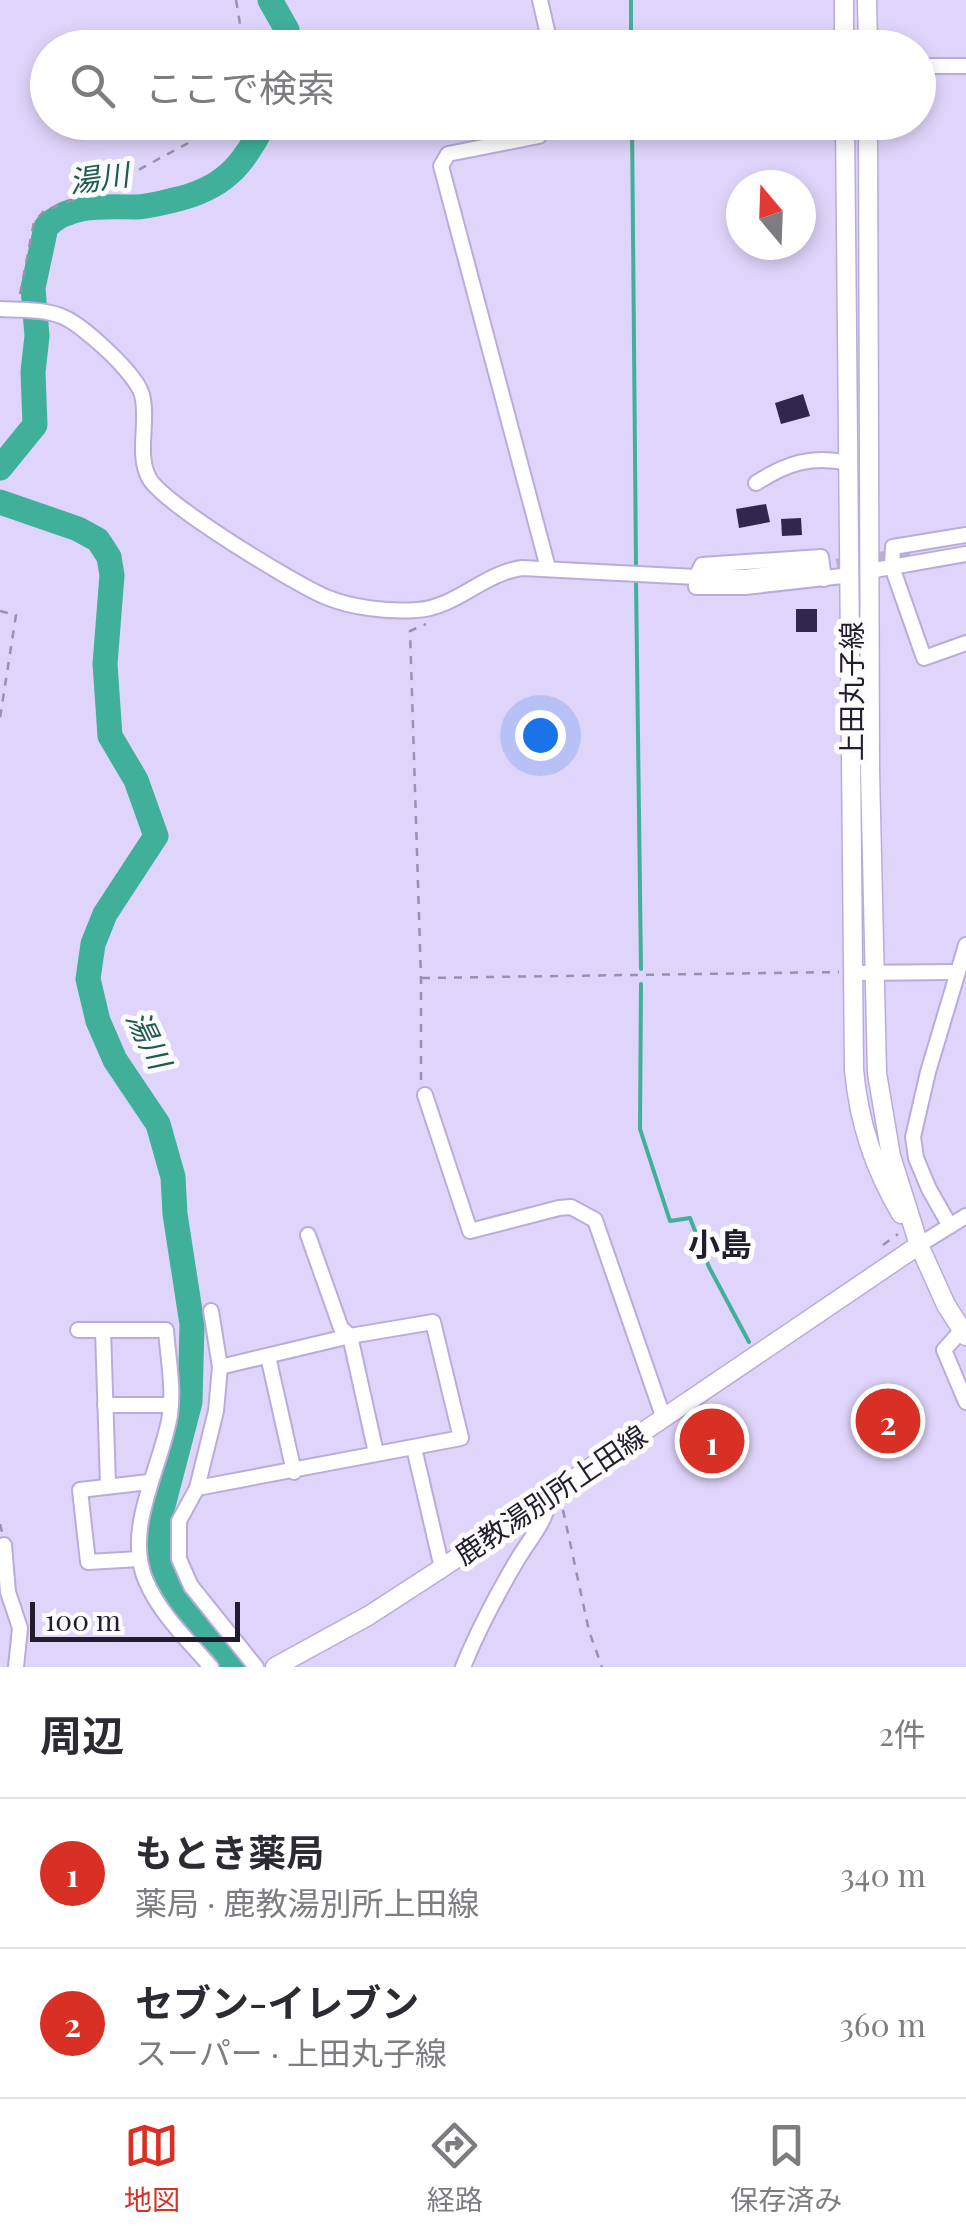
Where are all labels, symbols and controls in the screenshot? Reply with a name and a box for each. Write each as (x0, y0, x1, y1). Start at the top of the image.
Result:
search box (30, 30, 936, 140)
icon: search (65, 58, 120, 113)
text: ここで検索 (145, 61, 335, 112)
water label: 湯川 (66, 153, 134, 201)
north arrow (726, 170, 816, 260)
street label: 上田丸子線 (832, 621, 869, 761)
your location (515, 710, 566, 761)
water label: 湯川 (119, 1003, 182, 1078)
district label: 小島 (688, 1221, 752, 1264)
pin: 2 (856, 1384, 920, 1458)
pin: 1 (680, 1404, 744, 1478)
street label: 鹿教湯別所上田線 (447, 1416, 653, 1572)
scale bar (30, 1597, 240, 1642)
text: 100 m (45, 1601, 121, 1638)
text: 周辺 (40, 1706, 124, 1762)
text: 2件 (879, 1711, 926, 1754)
text: もとき薬局 (135, 1826, 324, 1877)
text: 1 (66, 1852, 79, 1895)
text: 340 m (840, 1852, 926, 1895)
text: 薬局 · 鹿教湯別所上田線 (135, 1880, 479, 1923)
text: セブン-イレブン (135, 1976, 419, 2027)
text: 2 (64, 2002, 81, 2045)
text: 360 m (839, 2002, 926, 2045)
text: スーパー · 上田丸子線 (135, 2030, 447, 2073)
tab: 地図 (124, 2118, 180, 2218)
tab: 経路 (427, 2118, 483, 2218)
tab: 保存済み (730, 2118, 842, 2218)

